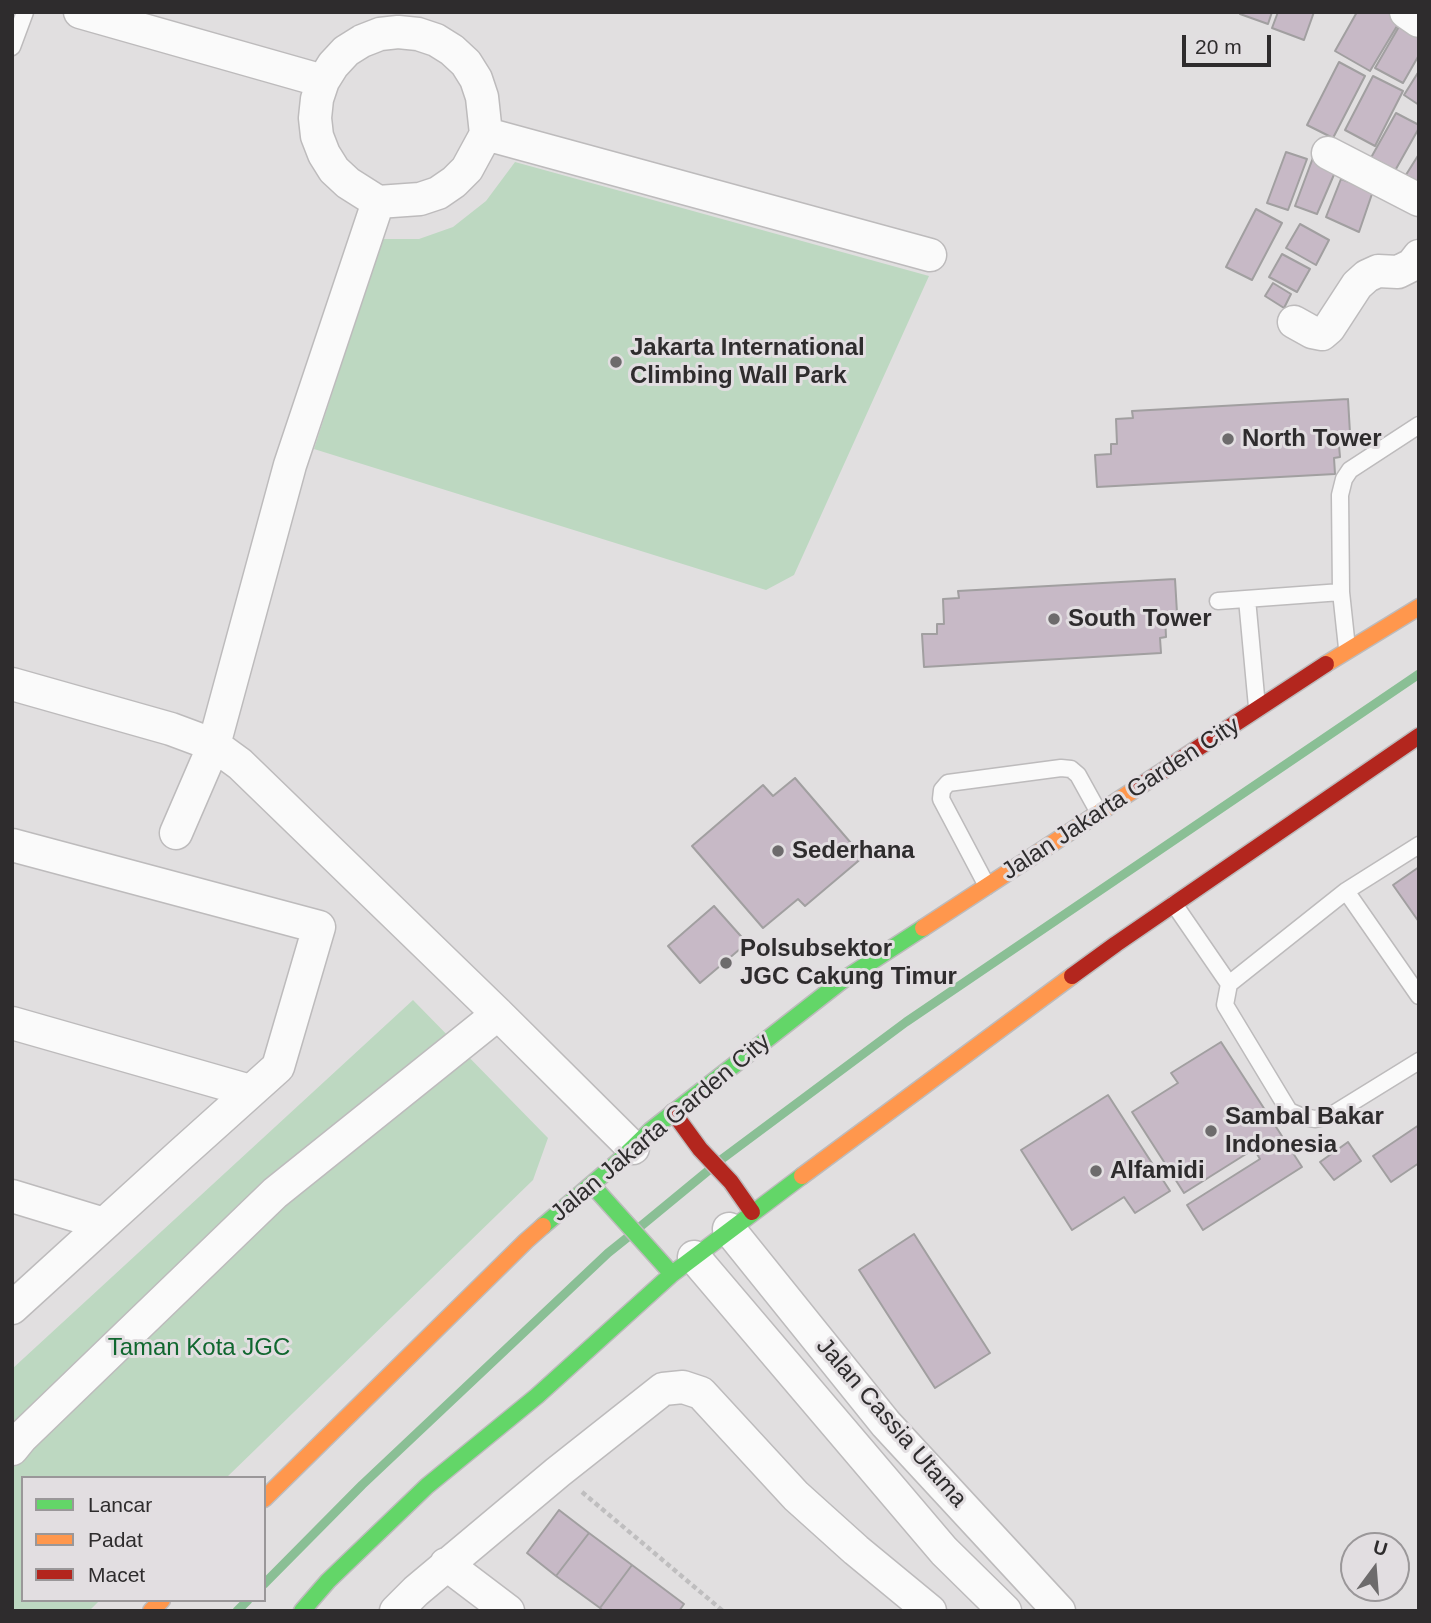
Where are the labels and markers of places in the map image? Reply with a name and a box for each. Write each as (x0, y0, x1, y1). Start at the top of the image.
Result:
place label: Jakarta International Climbing Wall Park (630, 334, 865, 390)
marker: Jakarta International Climbing Wall Park (608, 354, 624, 370)
place label: North Tower (1242, 425, 1382, 453)
marker: North Tower (1220, 431, 1236, 447)
place label: South Tower (1068, 605, 1212, 633)
marker: South Tower (1046, 611, 1062, 627)
place label: Sederhana (792, 837, 915, 865)
marker: Sederhana (770, 843, 786, 859)
place label: Polsubsektor JGC Cakung Timur (740, 935, 957, 991)
marker: Polsubsektor JGC Cakung Timur (718, 955, 734, 971)
place label: Sambal Bakar Indonesia (1225, 1103, 1384, 1159)
marker: Sambal Bakar Indonesia (1203, 1123, 1219, 1139)
place label: Alfamidi (1110, 1157, 1205, 1185)
marker: Alfamidi (1088, 1163, 1104, 1179)

